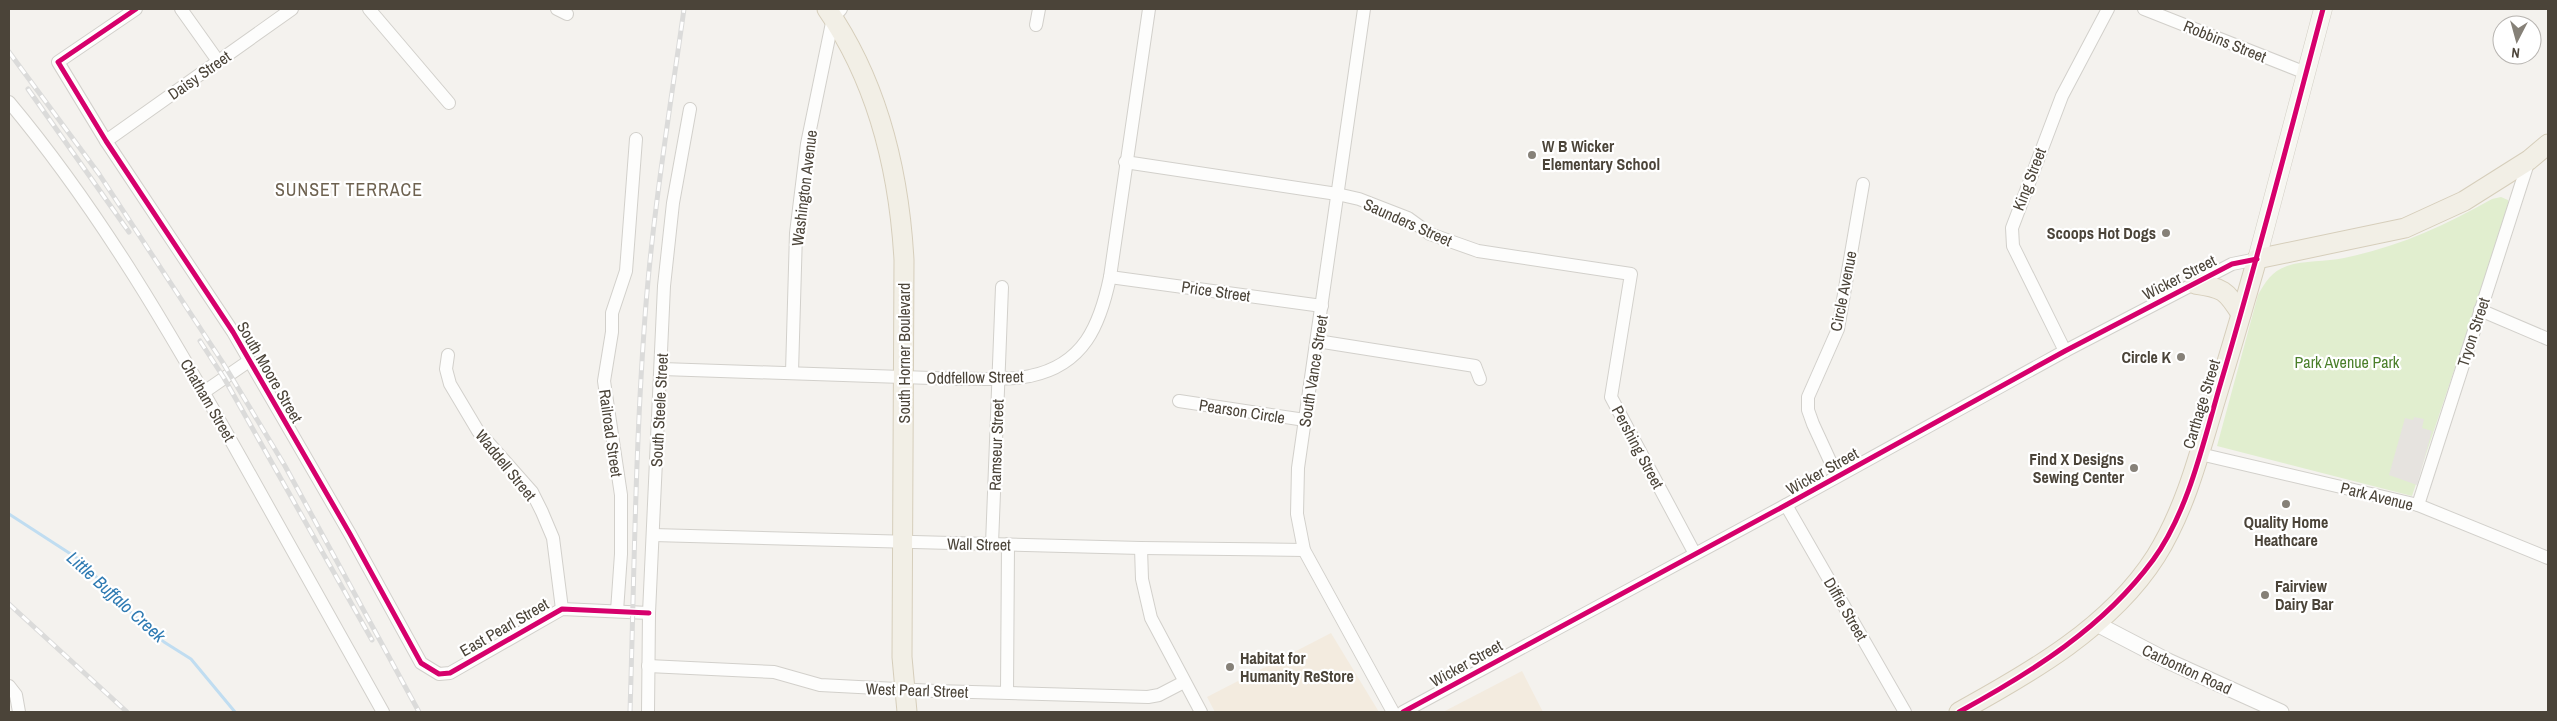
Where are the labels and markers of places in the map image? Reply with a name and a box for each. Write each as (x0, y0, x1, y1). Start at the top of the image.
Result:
place label: W B Wicker Elementary School (1542, 135, 1660, 175)
marker: W B Wicker Elementary School (1526, 149, 1538, 161)
place label: Scoops Hot Dogs (2047, 222, 2156, 244)
marker: Scoops Hot Dogs (2160, 227, 2172, 239)
place label: Circle K (2121, 346, 2172, 368)
marker: Circle K (2175, 351, 2187, 363)
place label: Find X Designs Sewing Center (2029, 448, 2125, 488)
marker: Find X Designs Sewing Center (2128, 462, 2140, 474)
marker: Quality Home Heathcare (2280, 498, 2292, 510)
place label: Quality Home Heathcare (2244, 511, 2328, 551)
place label: Fairview Dairy Bar (2275, 575, 2334, 615)
marker: Fairview Dairy Bar (2259, 589, 2271, 601)
place label: Habitat for Humanity ReStore (1240, 647, 1354, 687)
marker: Habitat for Humanity ReStore (1224, 661, 1236, 673)

